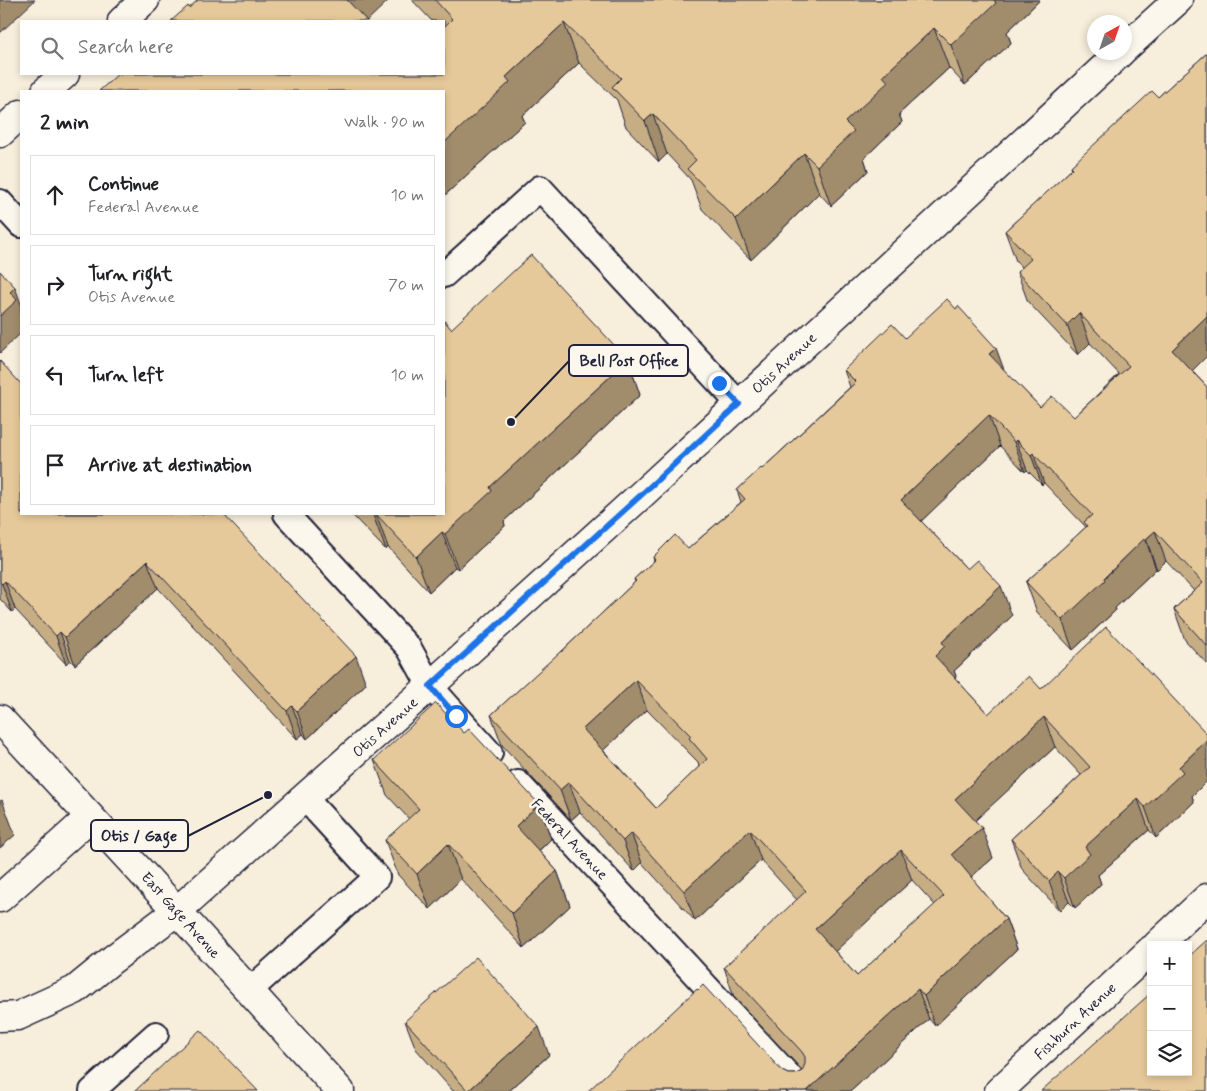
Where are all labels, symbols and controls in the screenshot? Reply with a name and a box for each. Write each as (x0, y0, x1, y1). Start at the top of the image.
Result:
north arrow (1087, 15, 1132, 60)
search box (20, 20, 445, 75)
icon: search (38, 34, 66, 62)
text: Search here (78, 35, 174, 60)
text: 2 min (40, 109, 89, 137)
text: Walk · 90 m (344, 112, 425, 133)
text: Continue (88, 172, 159, 197)
icon: ahead (41, 181, 69, 209)
text: 10 m (391, 185, 424, 206)
text: Federal Avenue (88, 197, 199, 218)
text: Turn right (88, 262, 172, 287)
icon: right (41, 271, 69, 299)
text: 70 m (388, 275, 424, 296)
text: Otis Avenue (88, 287, 175, 308)
street label: Otis Avenue (748, 329, 821, 399)
callout: Bell Post Office (569, 345, 688, 376)
text: Bell Post Office (579, 351, 679, 372)
icon: left (41, 361, 69, 389)
text: Turn left (88, 363, 164, 388)
text: 10 m (391, 365, 424, 386)
route end (708, 372, 731, 395)
icon: arrive (41, 451, 69, 479)
text: Arrive at destination (88, 453, 252, 478)
street label: Otis Avenue (349, 693, 423, 763)
route start (445, 705, 468, 728)
street label: Federal Avenue (526, 795, 612, 885)
callout: Otis / Gage (91, 820, 188, 851)
text: Otis / Gage (101, 826, 177, 849)
street label: East Gage Avenue (135, 868, 224, 964)
map controls (1147, 941, 1192, 1076)
button: + (1147, 941, 1192, 986)
street label: Fishburn Avenue (1030, 978, 1121, 1065)
button: − (1147, 986, 1192, 1031)
button: layers (1147, 1031, 1192, 1076)

